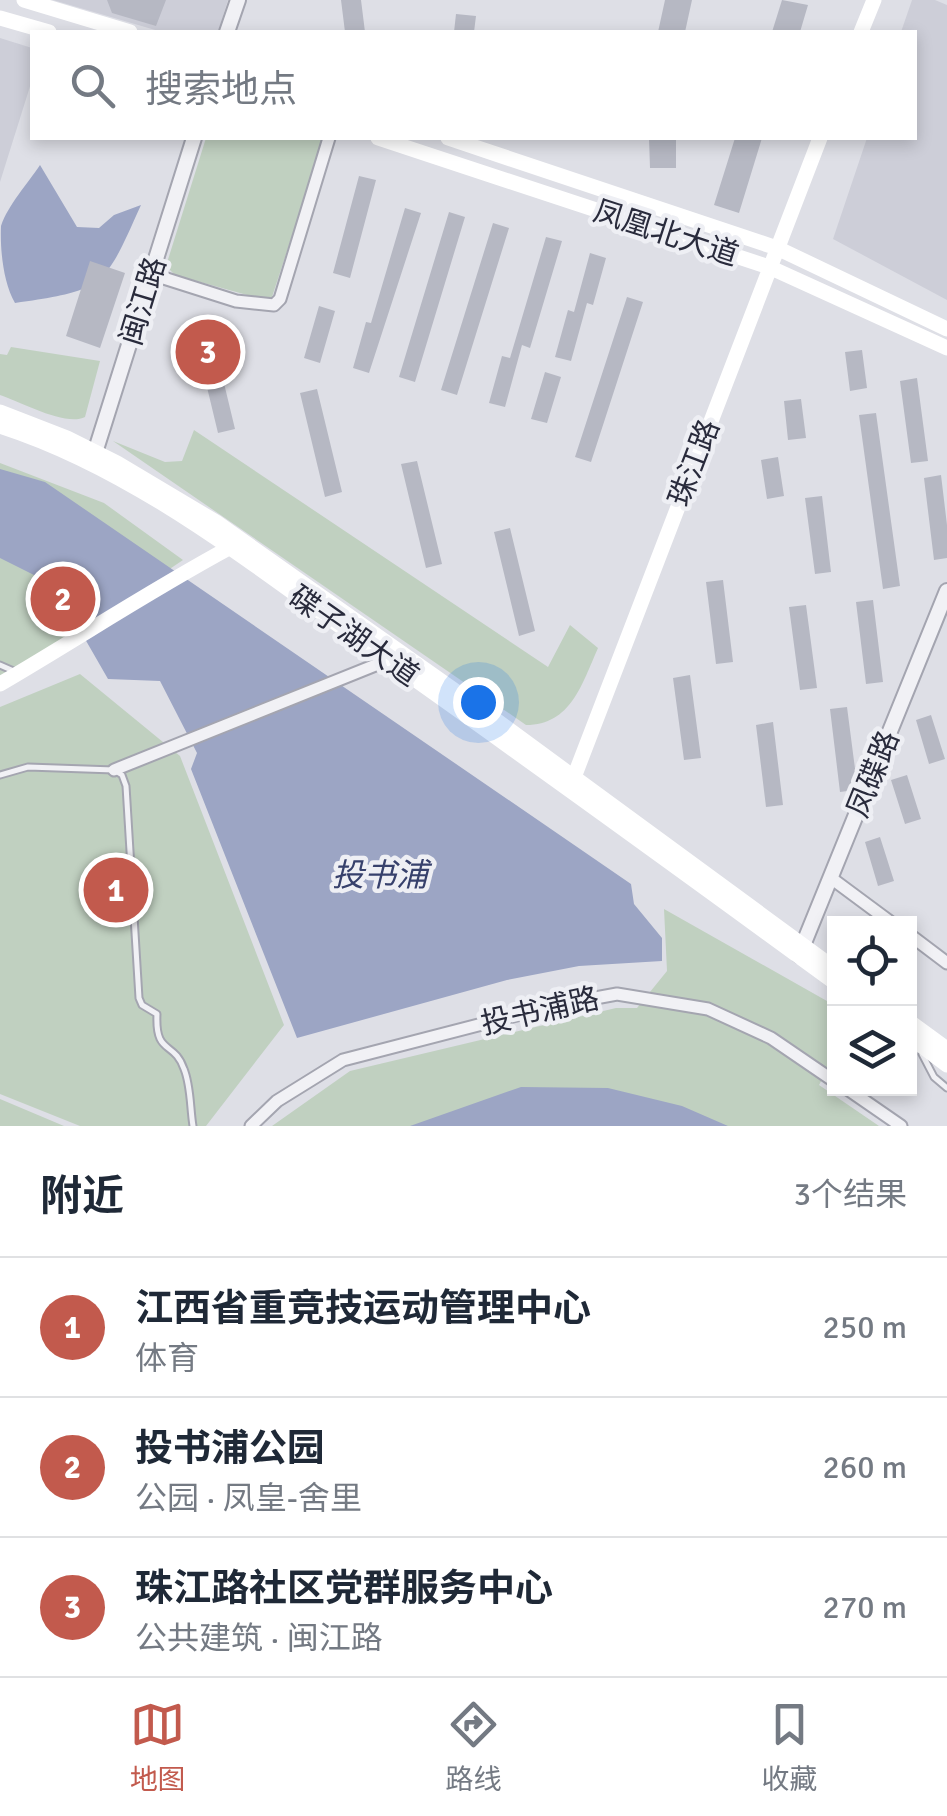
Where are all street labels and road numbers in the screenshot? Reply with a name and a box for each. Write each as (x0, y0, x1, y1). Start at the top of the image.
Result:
street label: 凤凰北大道 (589, 193, 743, 274)
street label: 闽江路 (113, 253, 174, 350)
street label: 珠江路 (661, 415, 728, 512)
street label: 碟子湖大道 (282, 578, 426, 695)
street label: 凤碟路 (839, 726, 907, 823)
street label: 投书浦路 (477, 980, 603, 1043)

